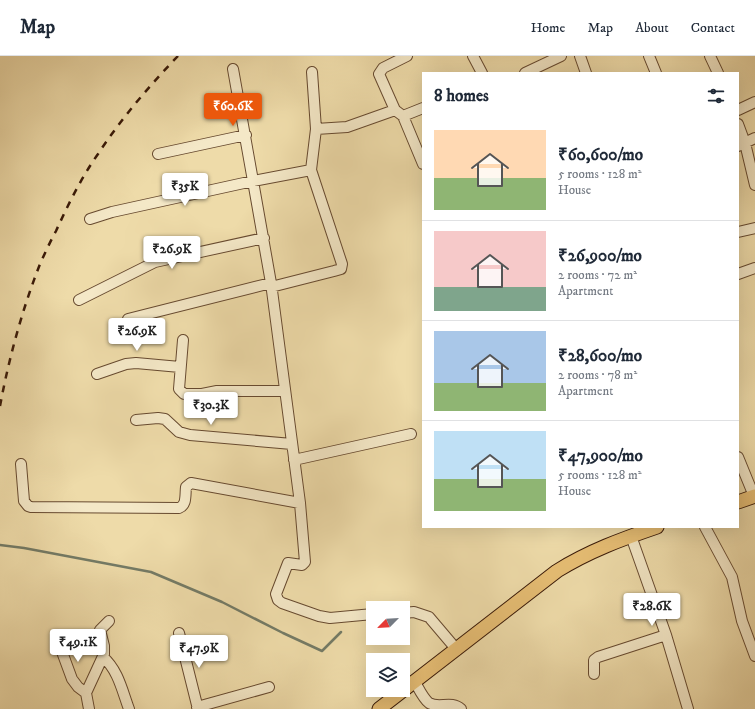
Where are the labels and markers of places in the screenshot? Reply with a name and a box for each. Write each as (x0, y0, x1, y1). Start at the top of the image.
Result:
pin: ₹60.6K (200, 93, 266, 127)
pin: ₹35K (161, 173, 209, 207)
pin: ₹26.9K (139, 236, 205, 270)
pin: ₹26.9K (104, 318, 170, 352)
pin: ₹30.3K (178, 392, 244, 426)
pin: ₹28.6K (619, 593, 685, 627)
pin: ₹49.1K (45, 629, 111, 663)
pin: ₹47.9K (166, 635, 232, 669)

